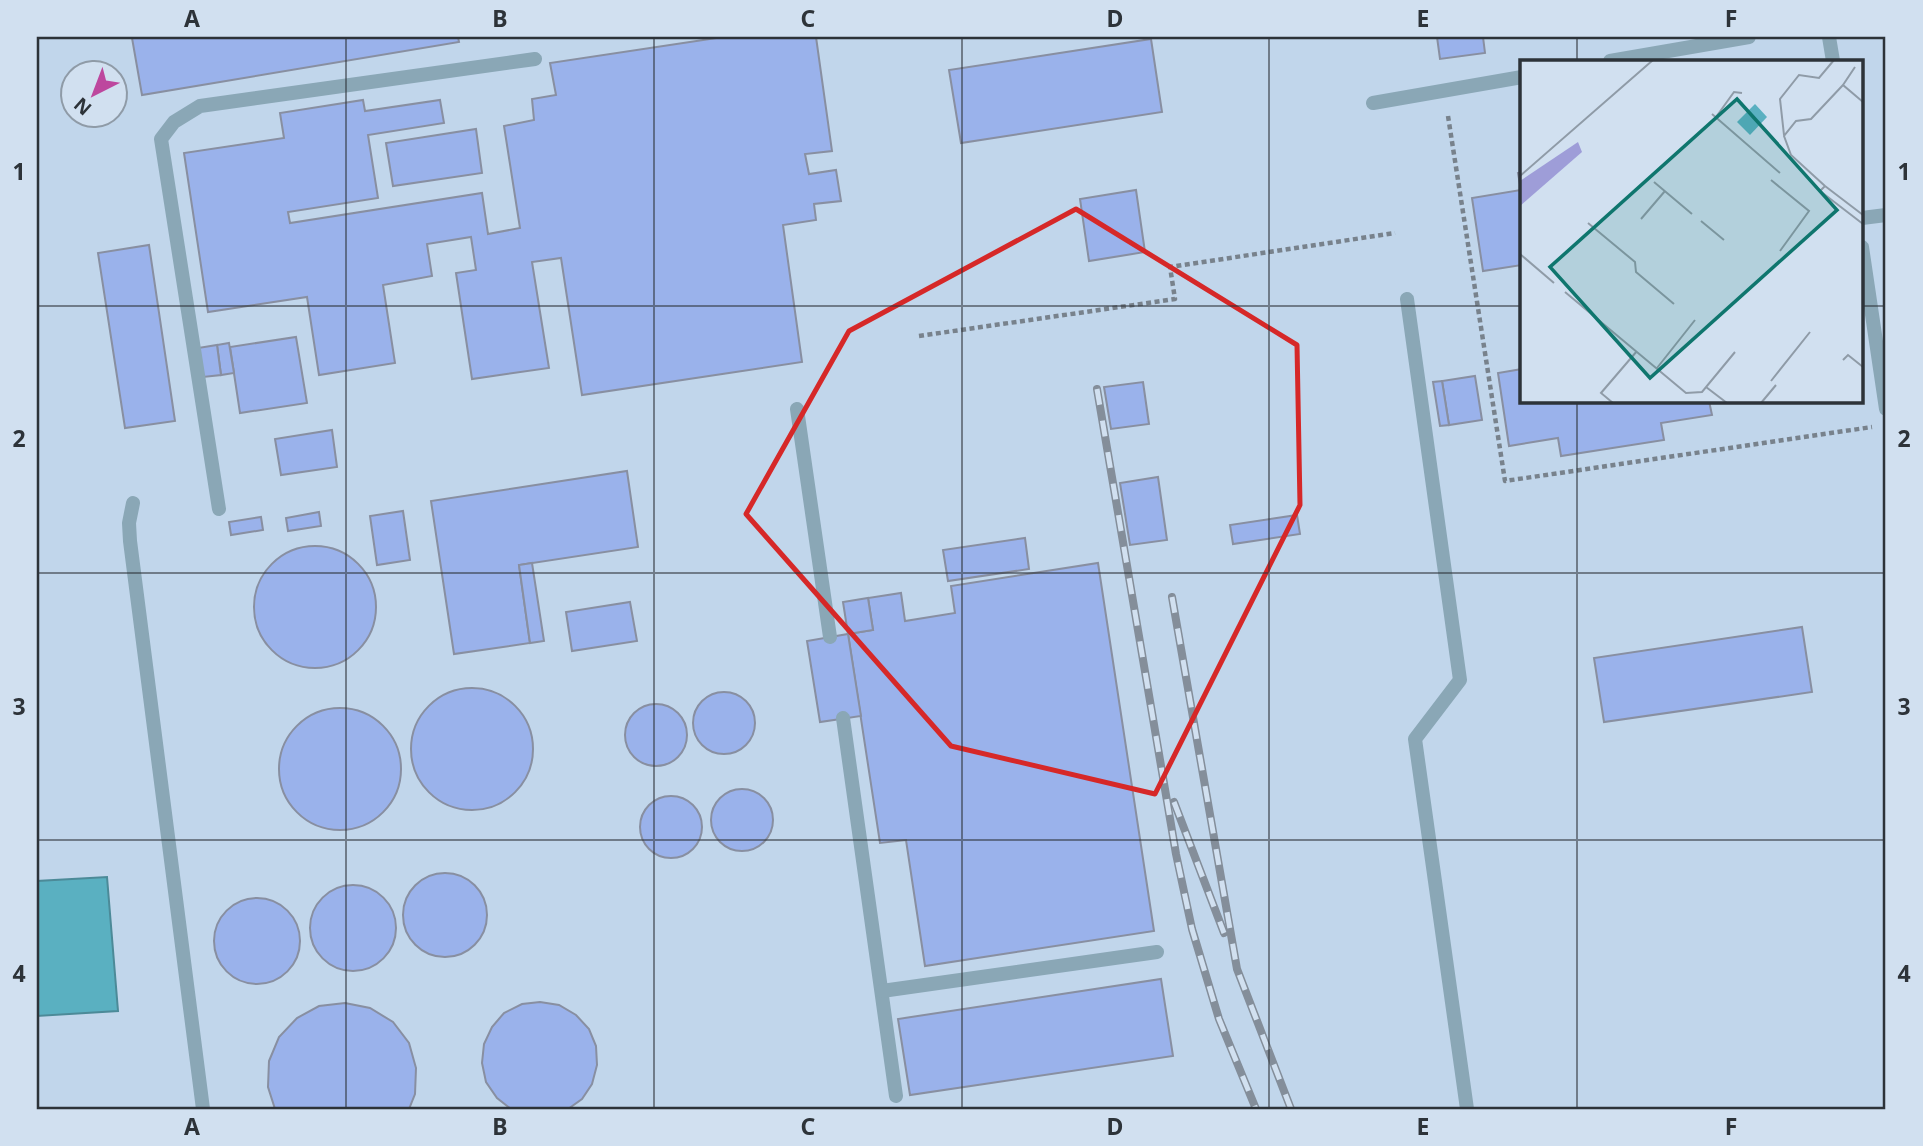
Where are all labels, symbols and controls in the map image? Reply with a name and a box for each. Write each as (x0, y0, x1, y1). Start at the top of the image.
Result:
text: A (184, 2, 200, 34)
text: B (492, 2, 508, 34)
text: C (801, 2, 816, 34)
text: D (1107, 2, 1123, 34)
text: E (1417, 2, 1429, 34)
text: F (1725, 2, 1737, 34)
north arrow (60, 60, 130, 130)
inset map (1520, 60, 1864, 402)
text: N (68, 92, 97, 121)
text: 1 (12, 155, 26, 187)
text: 1 (1897, 155, 1911, 187)
text: 2 (12, 422, 26, 454)
text: 2 (1897, 422, 1911, 454)
text: 3 (12, 690, 26, 722)
text: 3 (1897, 690, 1911, 722)
text: 4 (12, 957, 26, 989)
text: 4 (1897, 957, 1911, 989)
text: A (184, 1110, 200, 1142)
text: B (492, 1110, 508, 1142)
text: C (801, 1110, 816, 1142)
text: D (1107, 1110, 1123, 1142)
text: E (1417, 1110, 1429, 1142)
text: F (1725, 1110, 1737, 1142)

